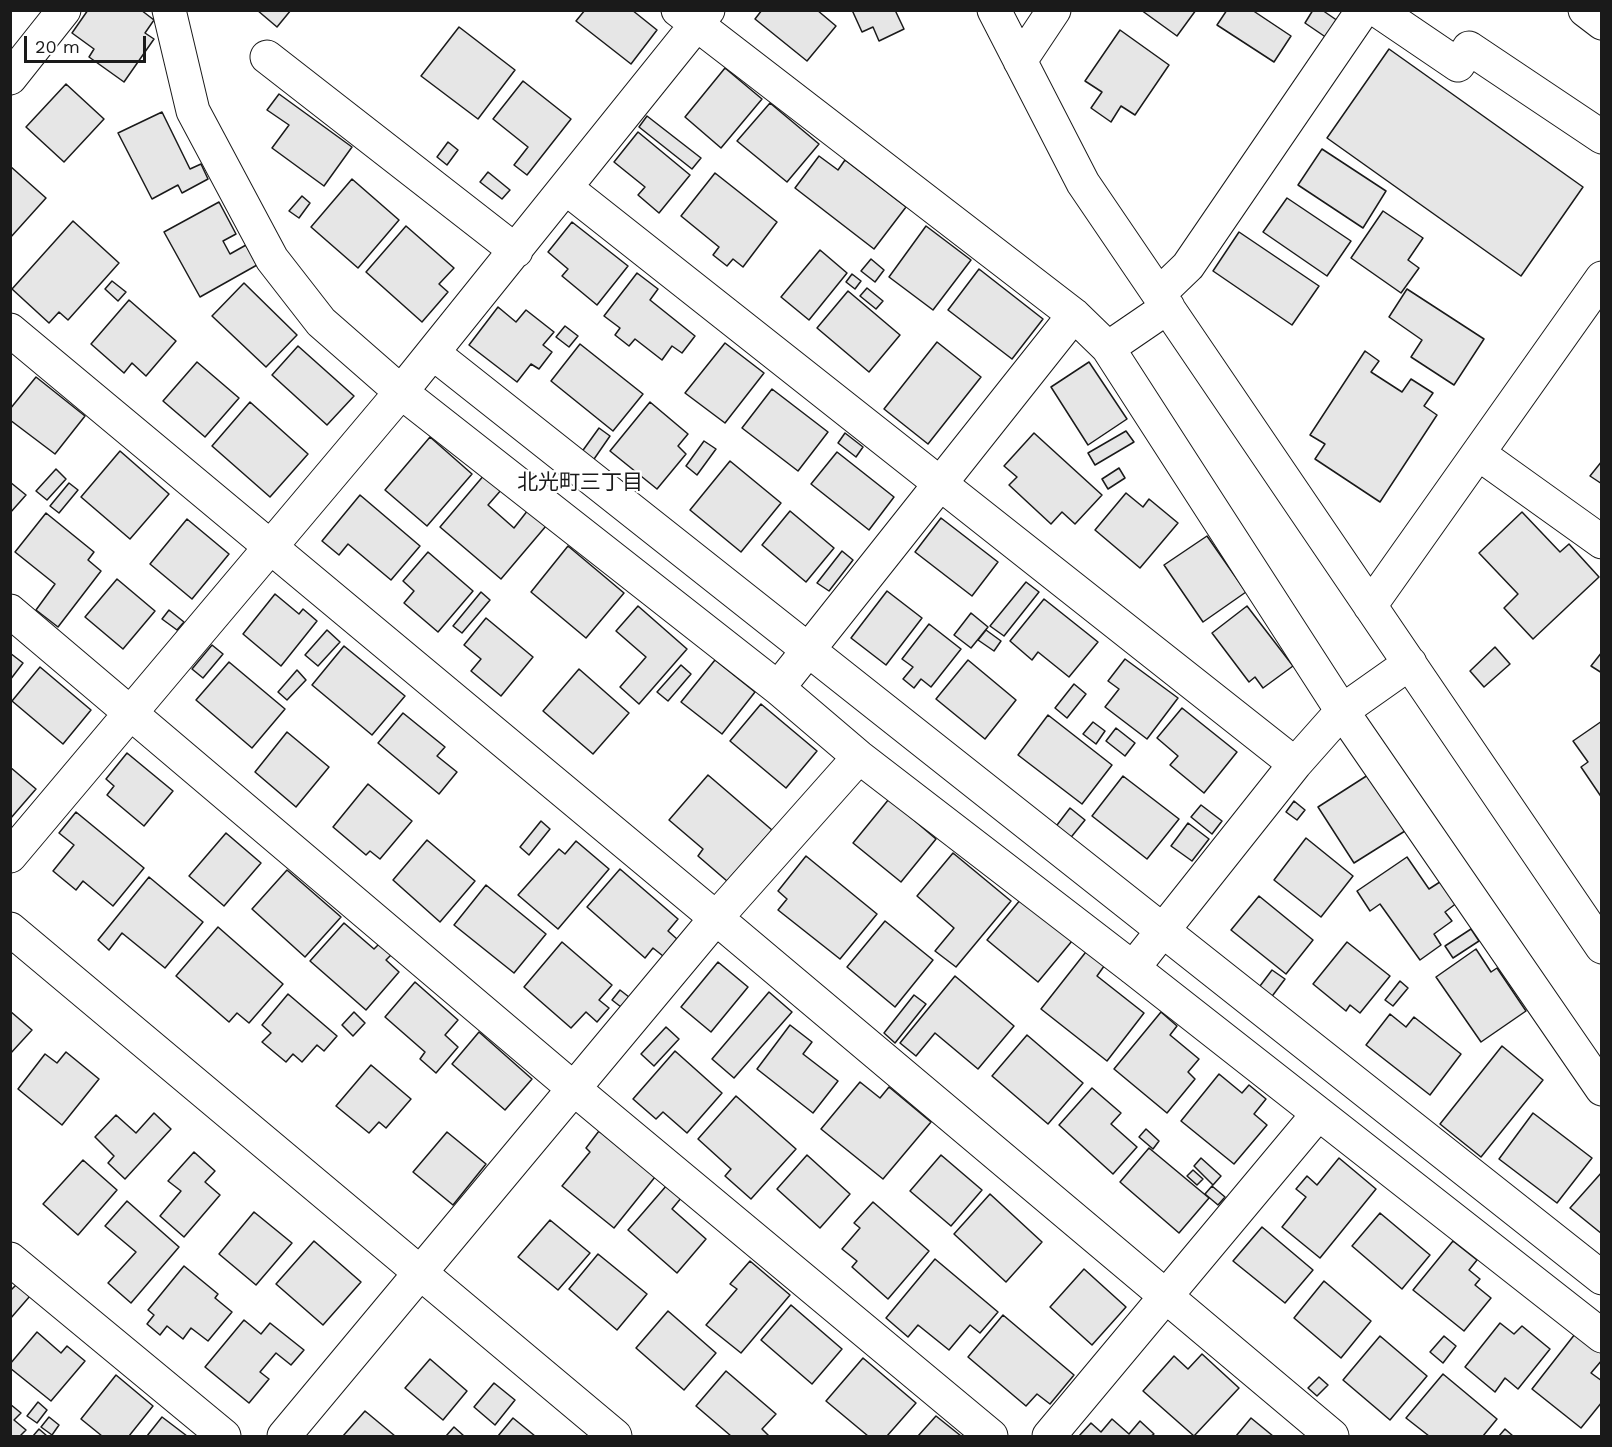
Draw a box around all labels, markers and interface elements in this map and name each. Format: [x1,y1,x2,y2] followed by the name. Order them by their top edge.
[27,24,148,62] scale bar
[35,36,80,57] text: 20 m
[517,470,643,496] district label: 北光町三丁目

